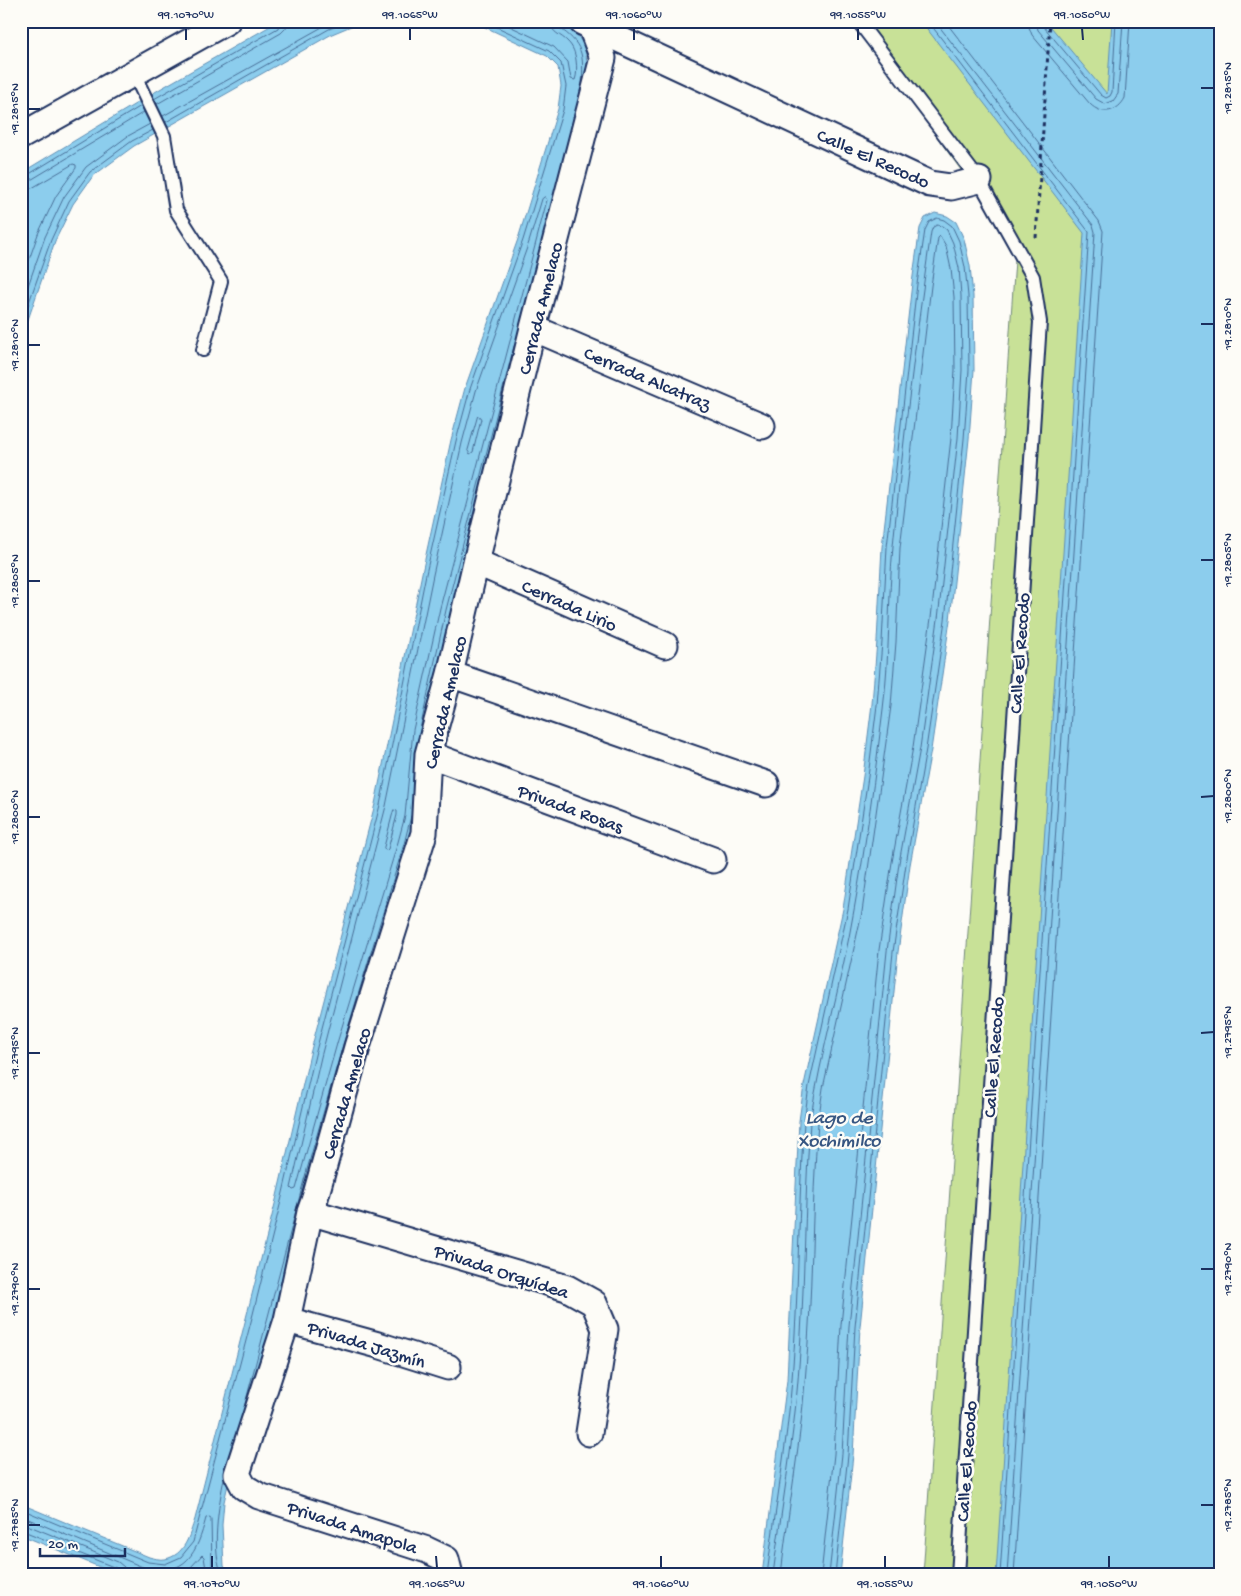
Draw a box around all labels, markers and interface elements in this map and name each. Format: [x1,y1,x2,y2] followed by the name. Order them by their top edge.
[157,9,214,23] text: 99.1070°W
[381,9,438,23] text: 99.1065°W
[605,9,662,23] text: 99.1060°W
[829,9,886,23] text: 99.1055°W
[1053,9,1110,23] text: 99.1050°W
[1222,62,1236,115] text: 19.2815°N
[9,83,23,136] text: 19.2815°N
[813,125,933,195] street label: Calle El Recodo
[515,240,570,378] street label: Cerrada Amelaco
[1222,298,1236,351] text: 19.2810°N
[9,319,23,372] text: 19.2810°N
[580,343,714,418] street label: Cerrada Alcatraz
[1222,533,1236,588] text: 19.2805°N
[9,554,23,609] text: 19.2805°N
[517,576,620,639] street label: Cerrada Lirio
[1006,592,1037,714] street label: Calle El Recodo
[421,634,474,772] street label: Cerrada Amelaco
[1222,769,1236,824] text: 19.2800°N
[513,780,627,840] street label: Privada Rosas
[9,790,23,845] text: 19.2800°N
[980,996,1011,1118] street label: Calle El Recodo
[1222,1006,1236,1059] text: 19.2795°N
[319,1025,378,1162] street label: Cerrada Amelaco
[9,1027,23,1080] text: 19.2795°N
[798,1108,882,1154] water label: Lago de Xochimilco
[430,1240,573,1306] street label: Privada Orquídea
[1222,1242,1236,1296] text: 19.2790°N
[9,1262,23,1316] text: 19.2790°N
[303,1317,428,1375] street label: Privada Jazmín
[953,1400,984,1522] street label: Calle El Recodo
[1222,1478,1236,1532] text: 19.2785°N
[283,1497,421,1562] street label: Privada Amapola
[9,1498,23,1552] text: 19.2785°N
[40,1526,125,1558] scale bar
[48,1536,78,1554] text: 20 m
[183,1578,240,1592] text: 99.1070°W
[408,1578,465,1592] text: 99.1065°W
[632,1578,689,1592] text: 99.1060°W
[856,1578,913,1592] text: 99.1055°W
[1080,1578,1137,1592] text: 99.1050°W

